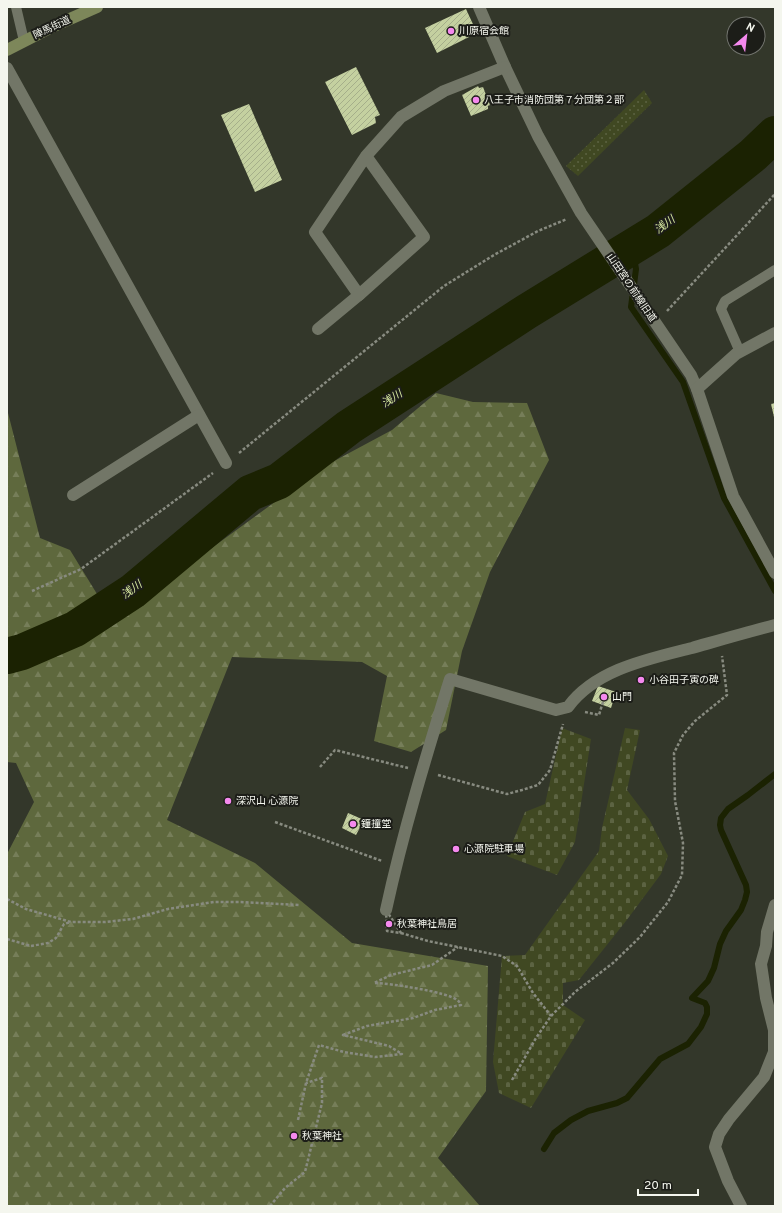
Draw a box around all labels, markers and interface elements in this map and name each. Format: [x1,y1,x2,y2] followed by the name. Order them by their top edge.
[31,14,73,42] street label: 陣馬街道
[726,16,766,56] north arrow
[743,20,757,36] text: N
[459,25,509,38] place label: 川原宿会館
[446,26,456,36] marker: 川原宿会館
[484,94,624,107] place label: 八王子市消防団第７分団第２部
[471,95,481,105] marker: 八王子市消防団第７分団第２部
[652,212,679,237] water label: 浅川
[603,251,659,325] street label: 山田宮の前線旧道
[379,387,406,411] water label: 浅川
[119,577,146,602] water label: 浅川
[649,674,719,687] place label: 小谷田子寅の碑
[636,675,646,685] marker: 小谷田子寅の碑
[612,691,632,704] place label: 山門
[599,692,609,702] marker: 山門
[236,795,298,808] place label: 深沢山 心源院
[223,796,233,806] marker: 深沢山 心源院
[361,818,391,831] place label: 鐘撞堂
[348,819,358,829] marker: 鐘撞堂
[464,843,524,856] place label: 心源院駐車場
[451,844,461,854] marker: 心源院駐車場
[397,918,457,931] place label: 秋葉神社鳥居
[384,919,394,929] marker: 秋葉神社鳥居
[302,1130,342,1143] place label: 秋葉神社
[289,1131,299,1141] marker: 秋葉神社
[638,1171,698,1197] scale bar
[644,1178,672,1194] text: 20 m

